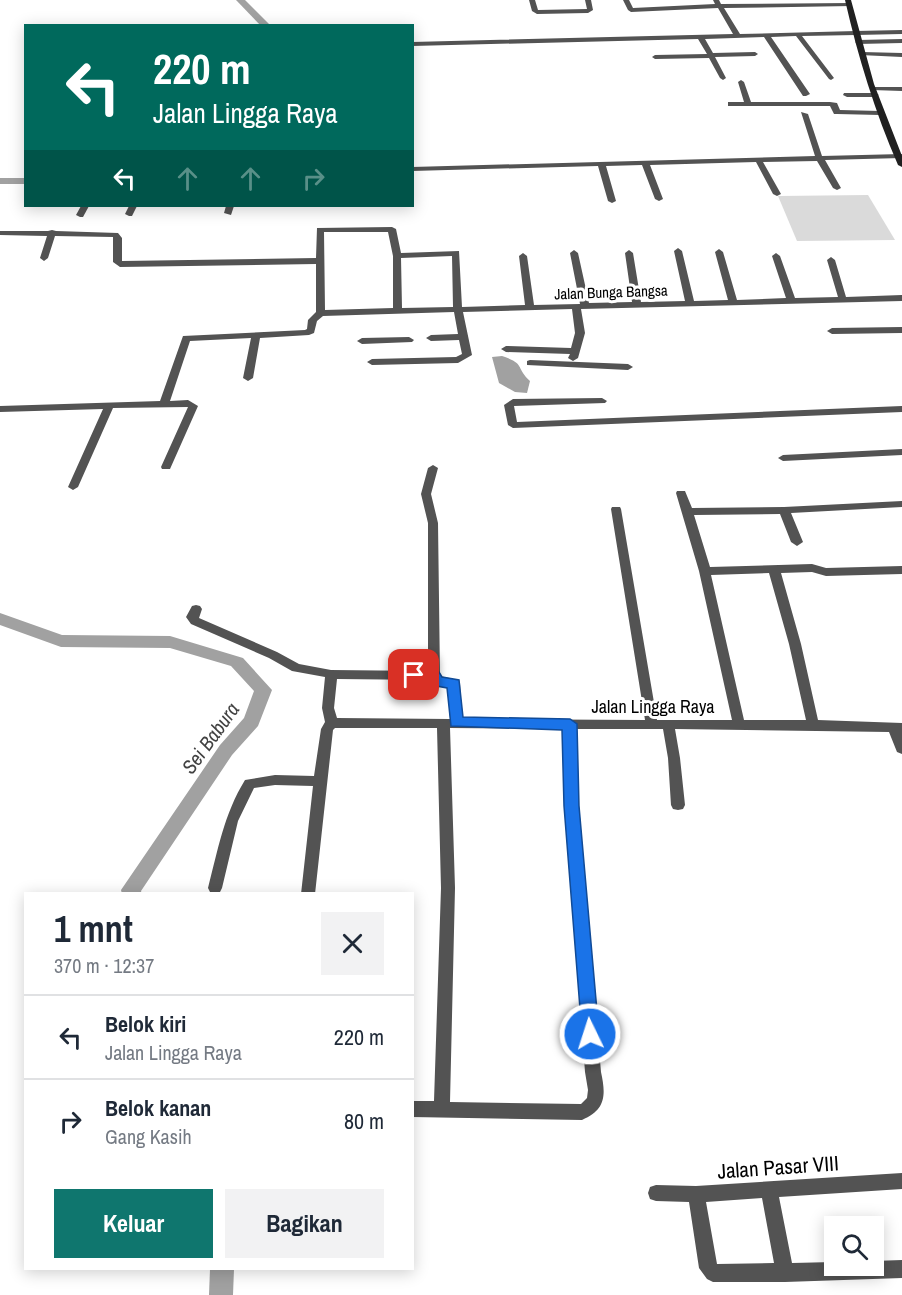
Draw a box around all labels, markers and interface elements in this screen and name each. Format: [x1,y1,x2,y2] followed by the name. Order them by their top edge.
[153,41,251,97] text: 220 m
[54,48,132,126] icon: left
[153,95,338,131] text: Jalan Lingga Raya
[108,162,141,195] icon: left
[171,162,204,195] icon: ahead
[234,162,267,195] icon: ahead
[297,162,330,195] icon: right
[554,280,668,304] street label: Jalan Bunga Bangsa
[388,649,439,700] pin
[397,658,430,691] icon: arrive
[591,694,715,719] street label: Jalan Lingga Raya
[175,697,245,779] water label: Sei Babura
[54,905,133,953] text: 1 mnt
[321,912,384,975] button: close
[54,952,154,979] text: 370 m · 12:37
[558,1002,622,1066] position arrow
[105,1009,186,1039] text: Belok kiri
[54,1021,87,1054] icon: left
[334,1022,384,1052] text: 220 m
[105,1039,242,1066] text: Jalan Lingga Raya
[105,1093,211,1123] text: Belok kanan
[54,1105,87,1138] icon: right
[344,1106,384,1136] text: 80 m
[105,1123,192,1150] text: Gang Kasih
[716,1148,840,1186] street label: Jalan Pasar VIII
[54,1189,213,1258] button: Keluar
[225,1189,384,1258] button: Bagikan
[824,1216,884,1276] map controls
[824,1216,884,1276] button: search

